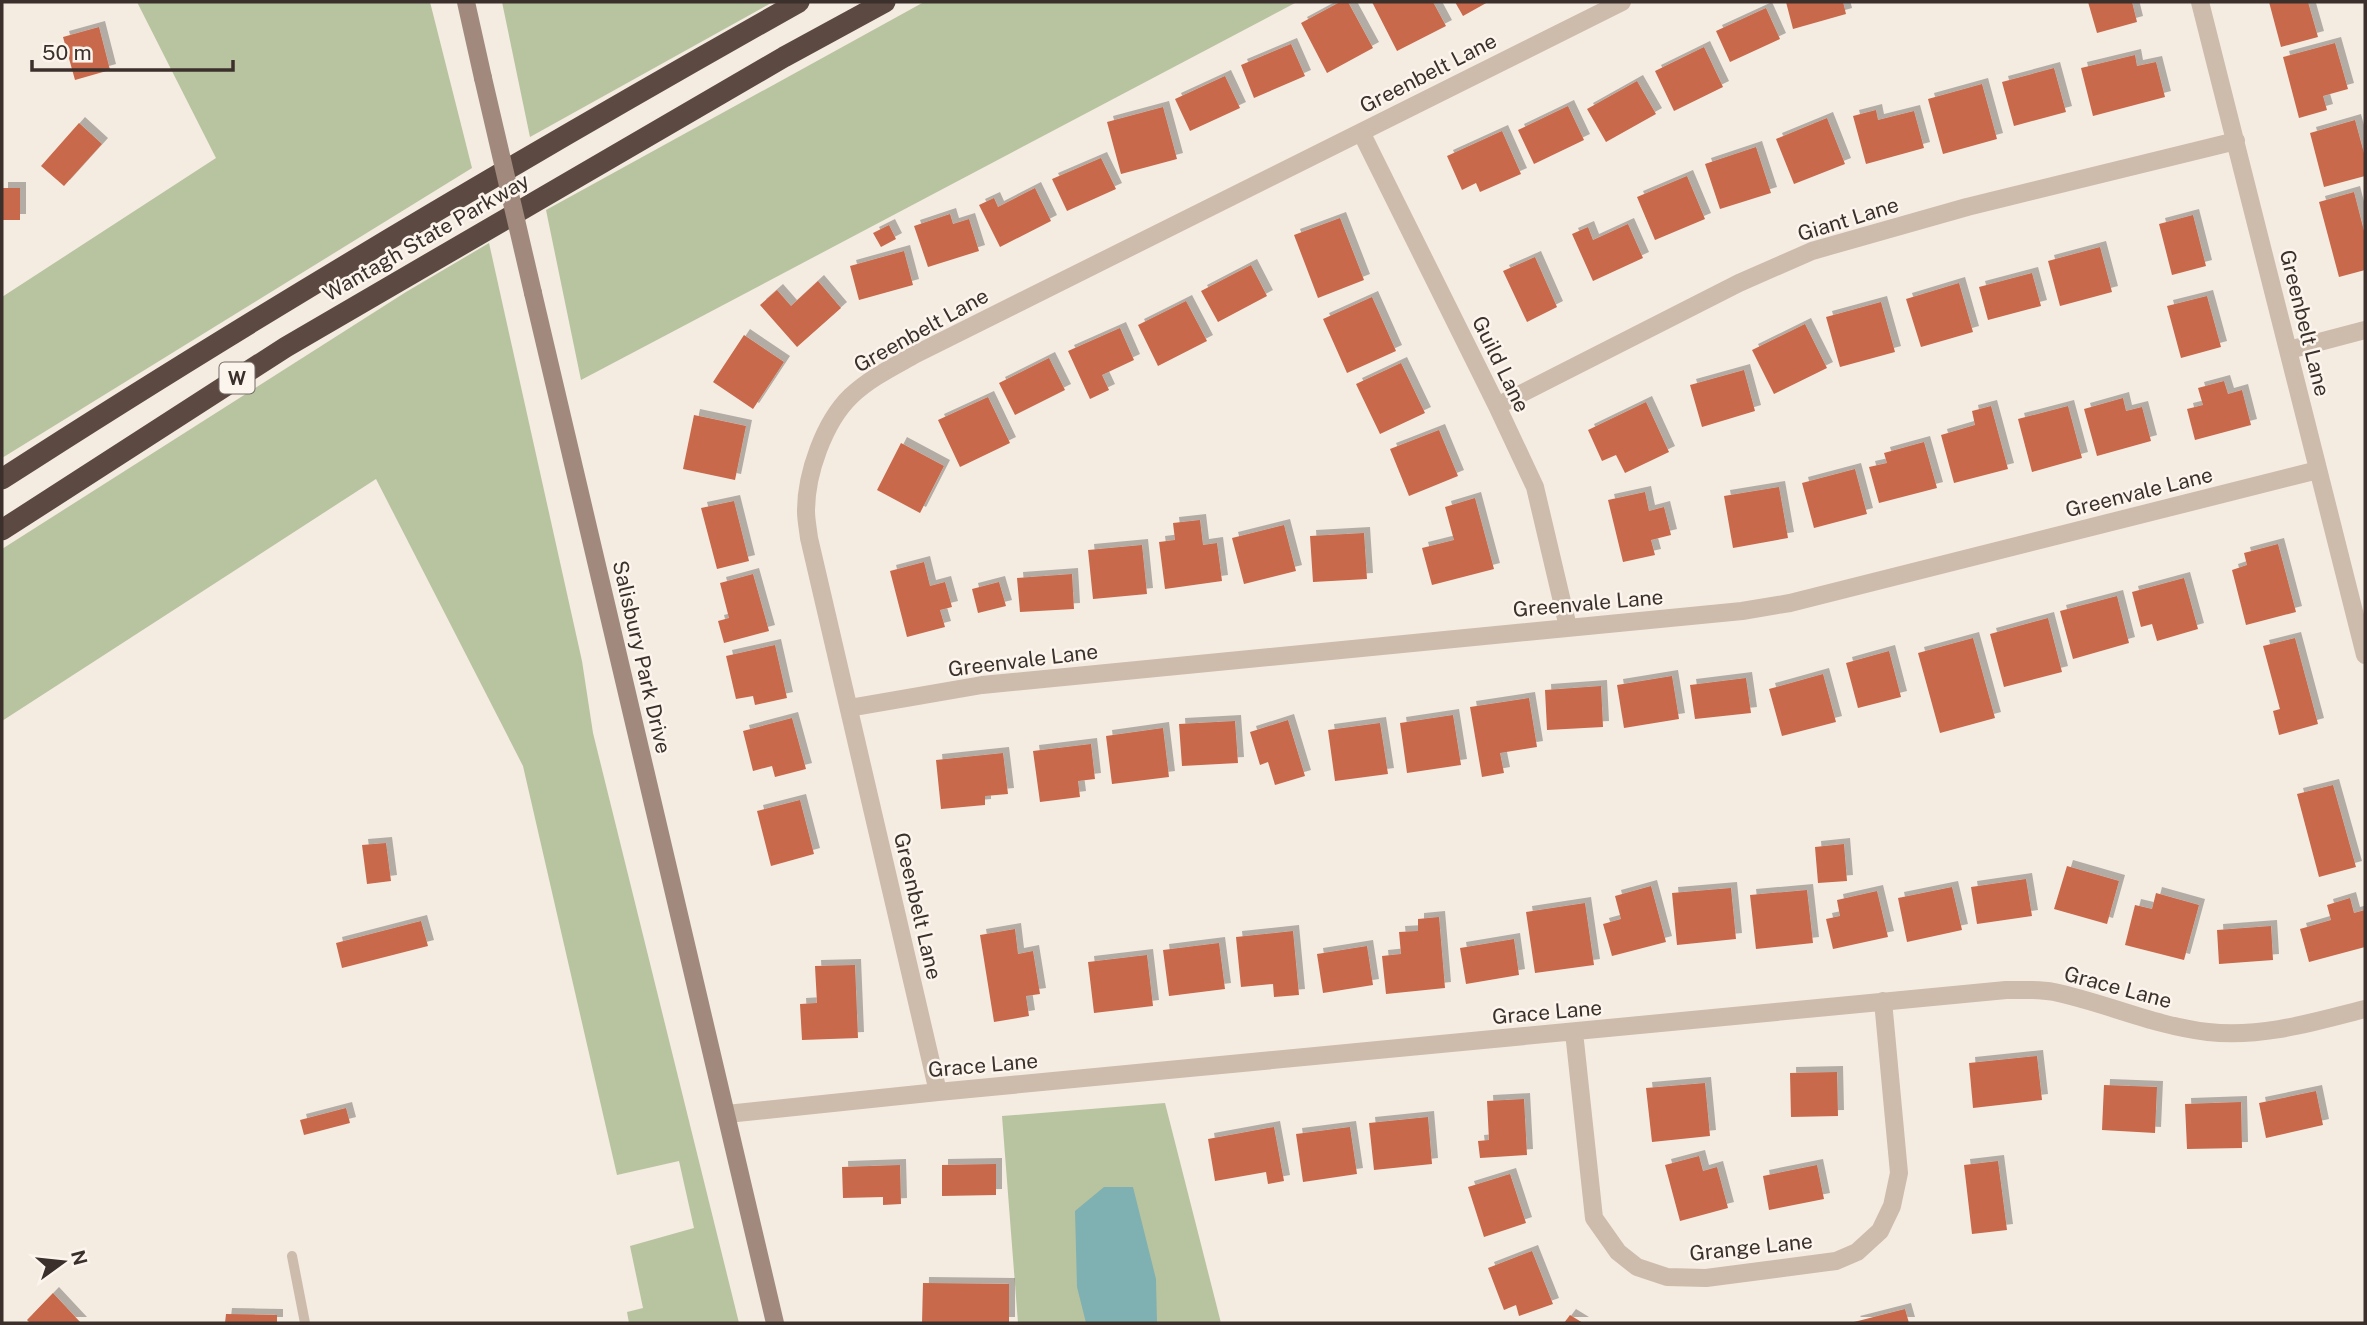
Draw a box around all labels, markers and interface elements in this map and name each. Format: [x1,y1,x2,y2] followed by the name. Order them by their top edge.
[32,28,233,72] scale bar
[1355,28,1501,118] street label: Greenbelt Lane
[42,40,92,65] text: 50 m
[319,168,533,306] street label: Wantagh State Parkway
[1794,192,1902,246] street label: Giant Lane
[2275,247,2335,399] street label: Greenbelt Lane
[849,283,993,377] street label: Greenbelt Lane
[1467,312,1535,416] street label: Guild Lane
[219,362,254,394] road number: W
[2063,462,2215,522] street label: Greenvale Lane
[608,558,676,756] street label: Salisbury Park Drive
[1512,584,1664,622] street label: Greenvale Lane
[947,638,1099,682] street label: Greenvale Lane
[889,830,947,982] street label: Greenbelt Lane
[2061,961,2175,1013] street label: Grace Lane
[1491,995,1603,1029] street label: Grace Lane
[927,1048,1039,1082] street label: Grace Lane
[28,1227,98,1297] north arrow
[1688,1228,1814,1266] street label: Grange Lane
[67,1248,92,1268] text: N

